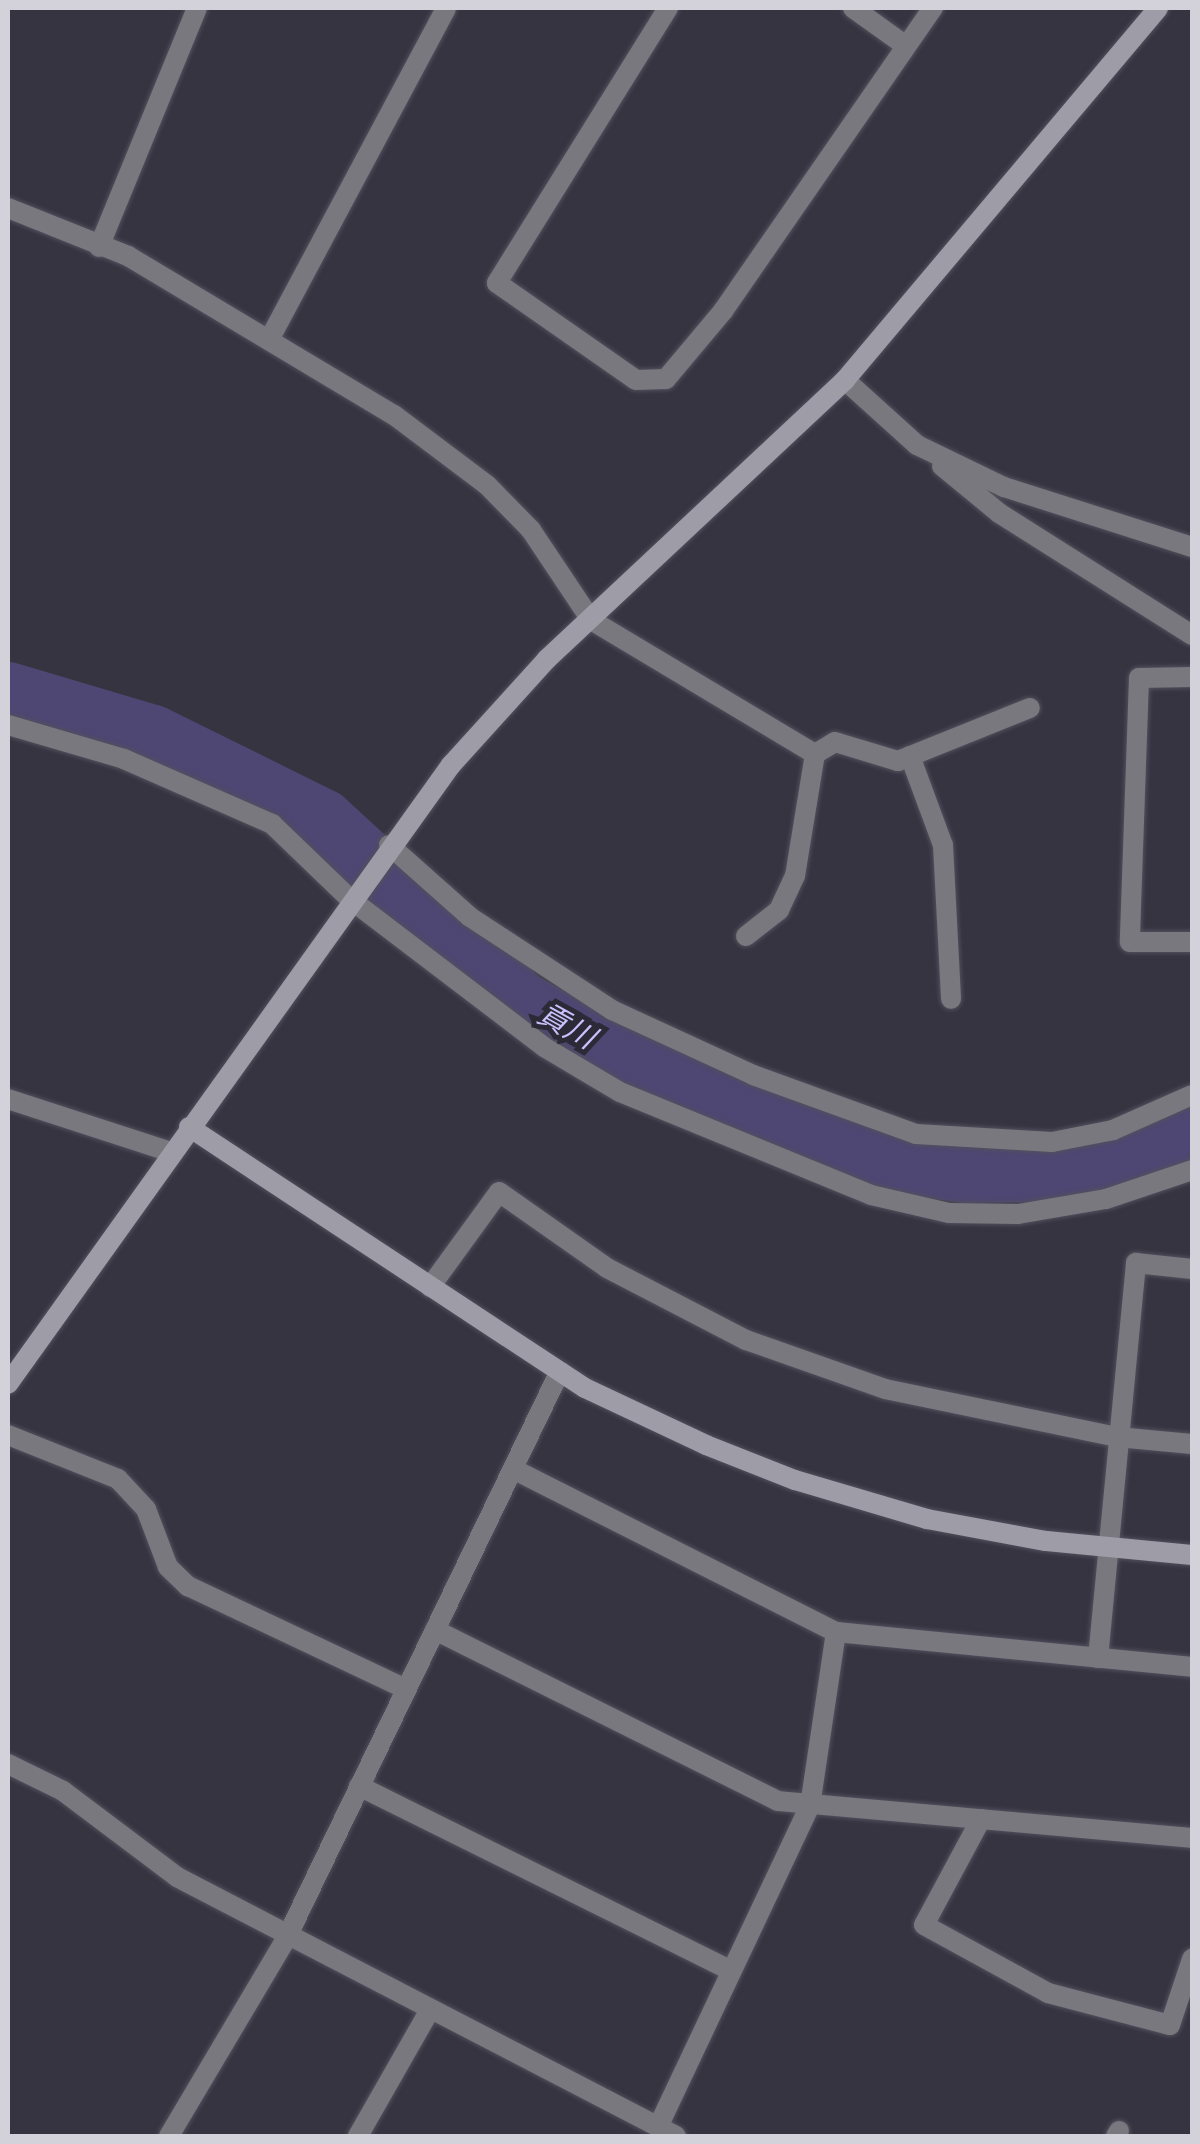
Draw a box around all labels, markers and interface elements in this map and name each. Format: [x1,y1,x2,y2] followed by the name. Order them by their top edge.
[531,997,601,1057] water label: 貢川

